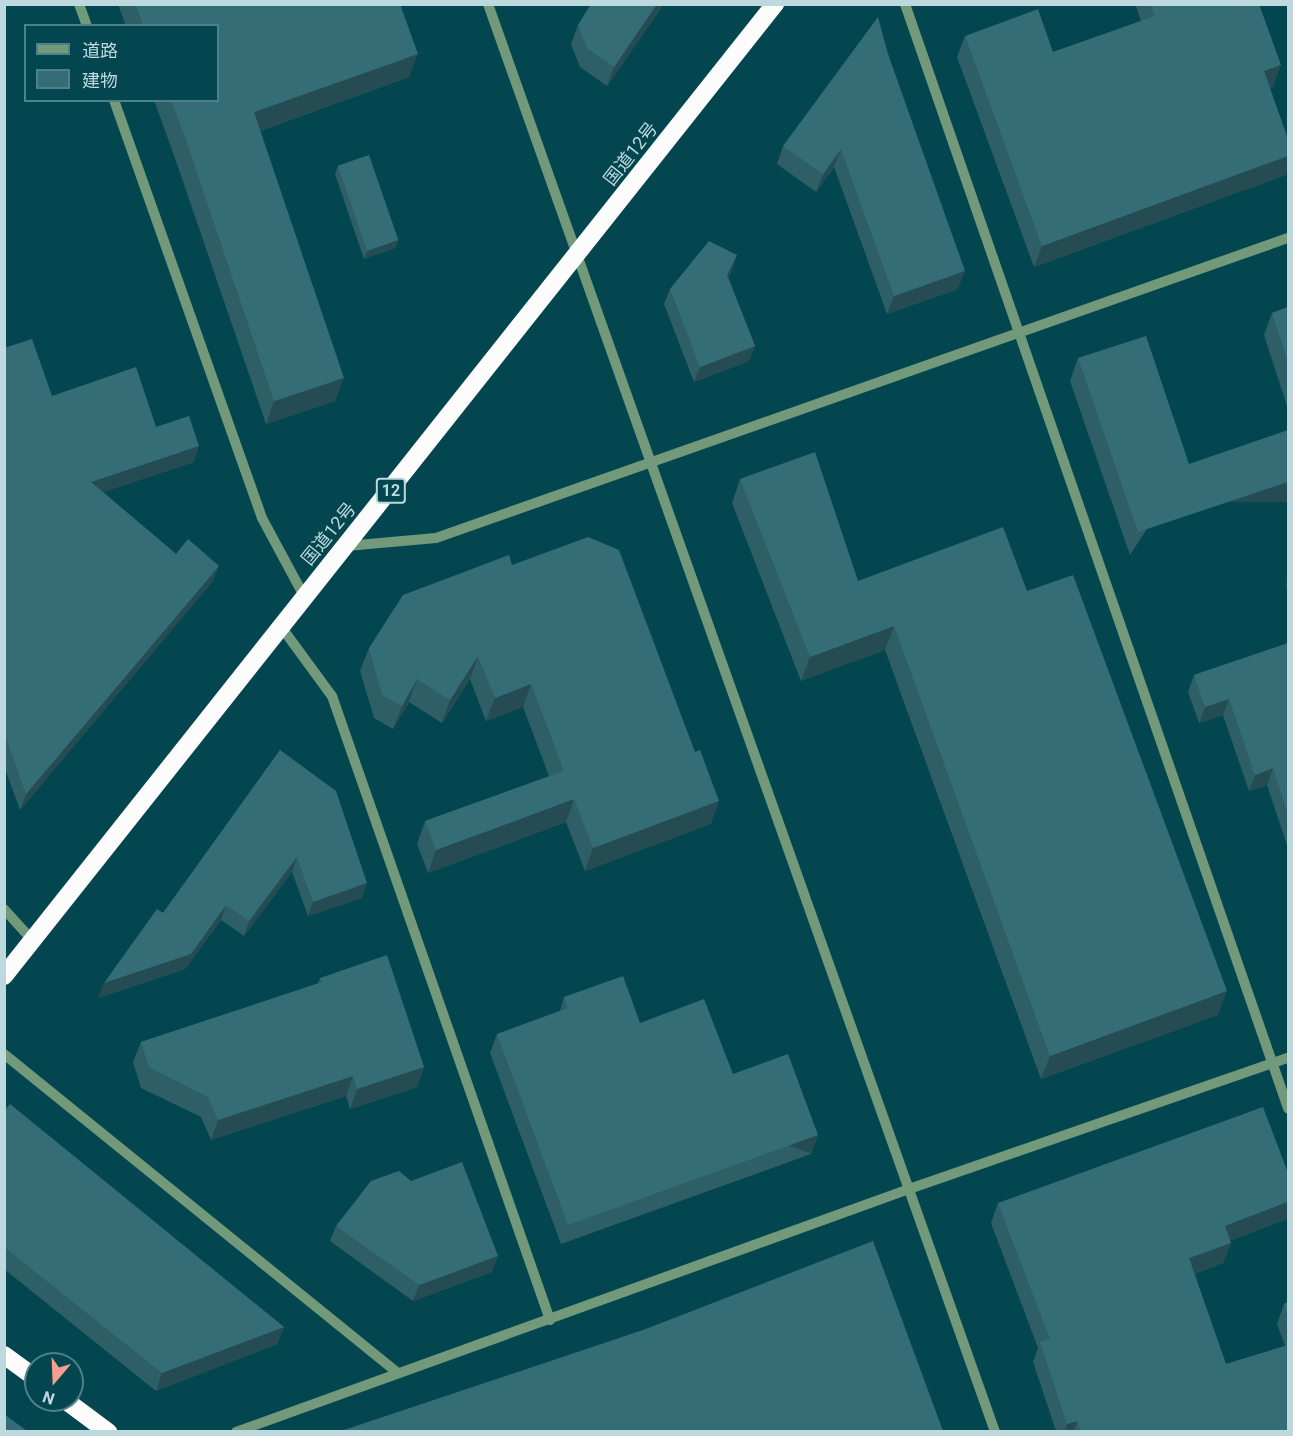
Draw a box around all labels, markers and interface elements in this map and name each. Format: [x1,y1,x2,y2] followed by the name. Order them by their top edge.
[24,24,219,102] legend
[82,40,118,61] text: 道路
[82,70,118,91] text: 建物
[600,118,662,190] street label: 国道12号
[374,478,408,504] road number: 12
[297,498,361,570] street label: 国道12号
[24,1352,84,1412] north arrow
[40,1387,57,1408] text: N

